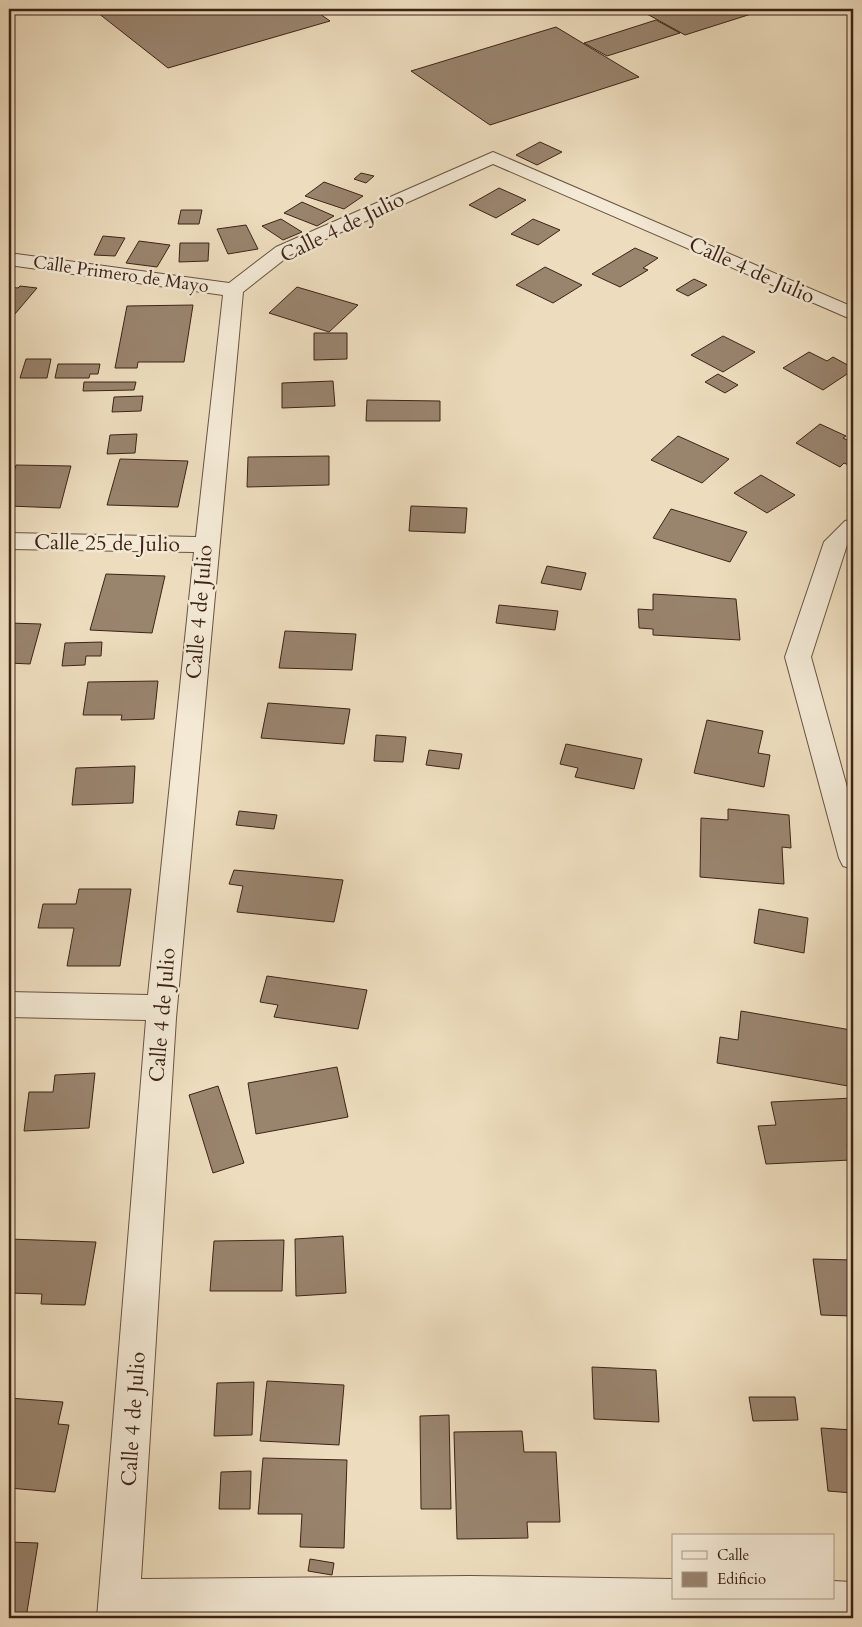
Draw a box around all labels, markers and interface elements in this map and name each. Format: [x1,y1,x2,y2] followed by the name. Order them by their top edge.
[275,185,409,270] street label: Calle 4 de Julio
[684,230,819,311] street label: Calle 4 de Julio
[32,250,211,299] street label: Calle Primero de Mayo
[34,528,180,559] street label: Calle 25 de Julio
[179,544,220,681] street label: Calle 4 de Julio
[142,947,183,1084] street label: Calle 4 de Julio
[114,1351,153,1487] street label: Calle 4 de Julio
[672,1534,834,1600] legend
[717,1545,750,1565] text: Calle
[717,1569,766,1589] text: Edificio

